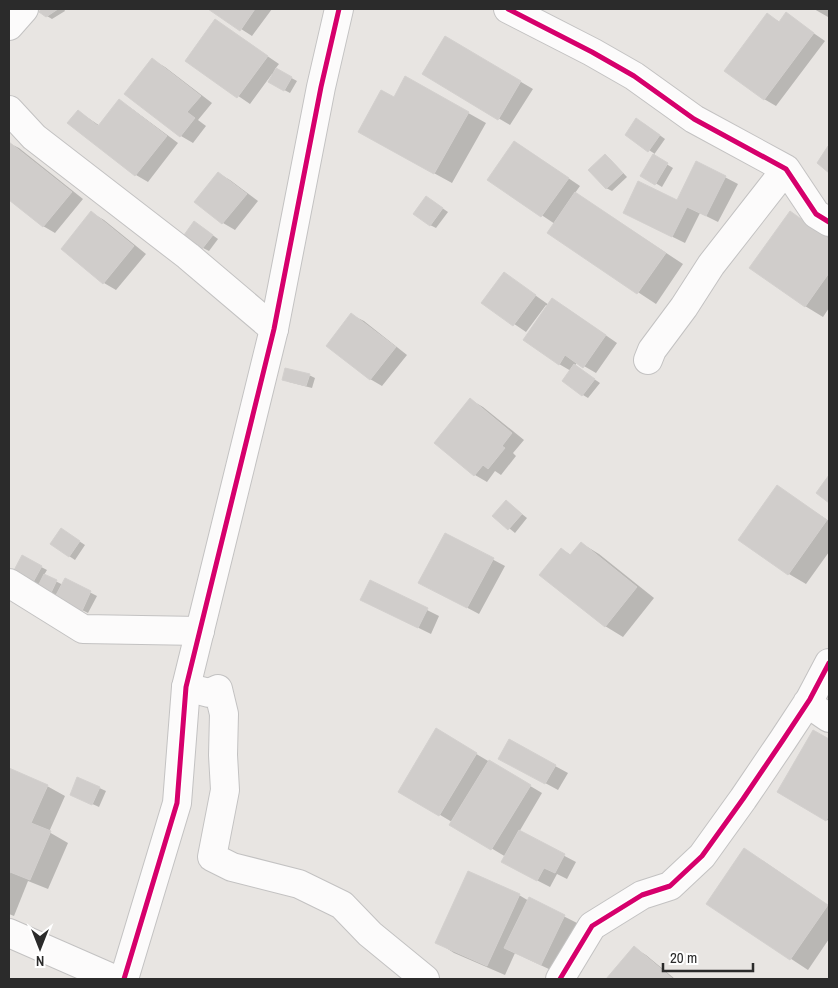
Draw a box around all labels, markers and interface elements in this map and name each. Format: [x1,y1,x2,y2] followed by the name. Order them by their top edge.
[15,923,65,973] north arrow
[663,940,753,972] scale bar
[670,947,697,968] text: 20 m
[36,952,44,970] text: N

